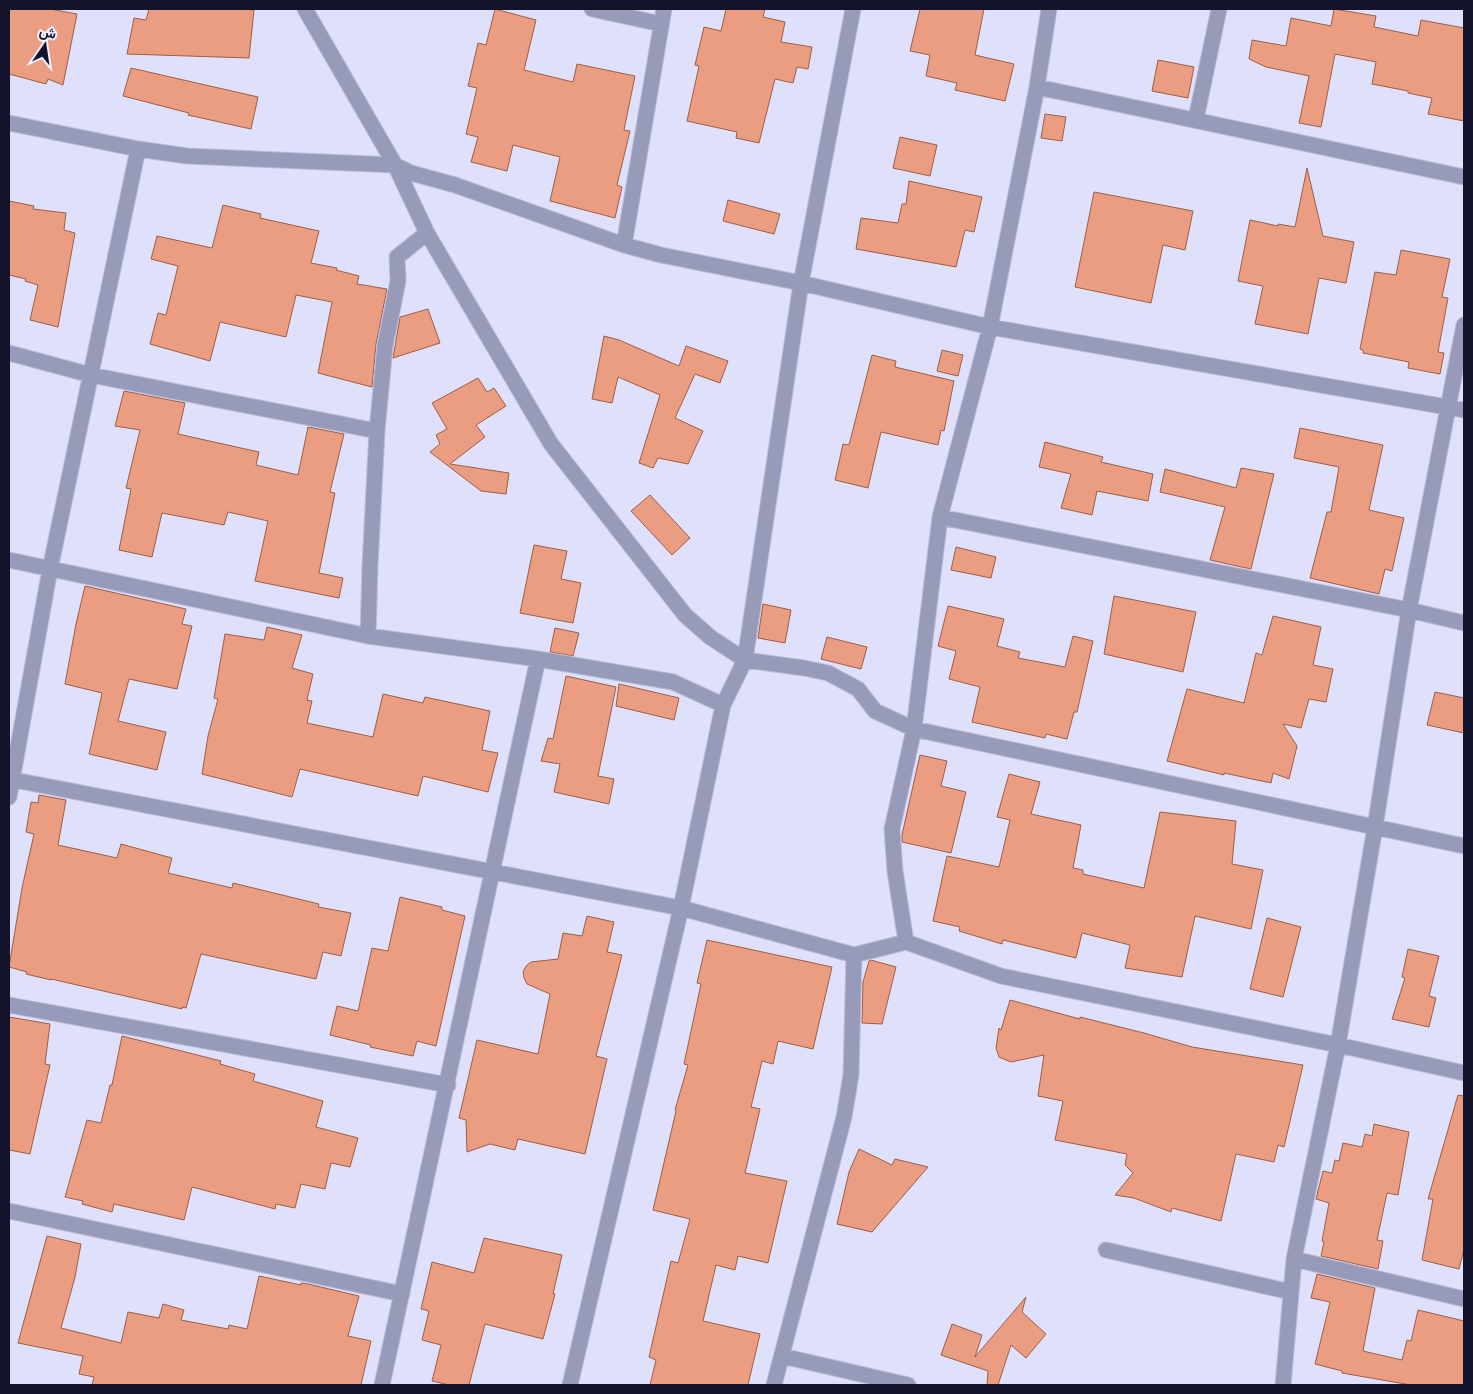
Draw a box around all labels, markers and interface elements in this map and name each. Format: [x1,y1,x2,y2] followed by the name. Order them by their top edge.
[20,20,70,70] north arrow
[38,21,59,43] text: ش

